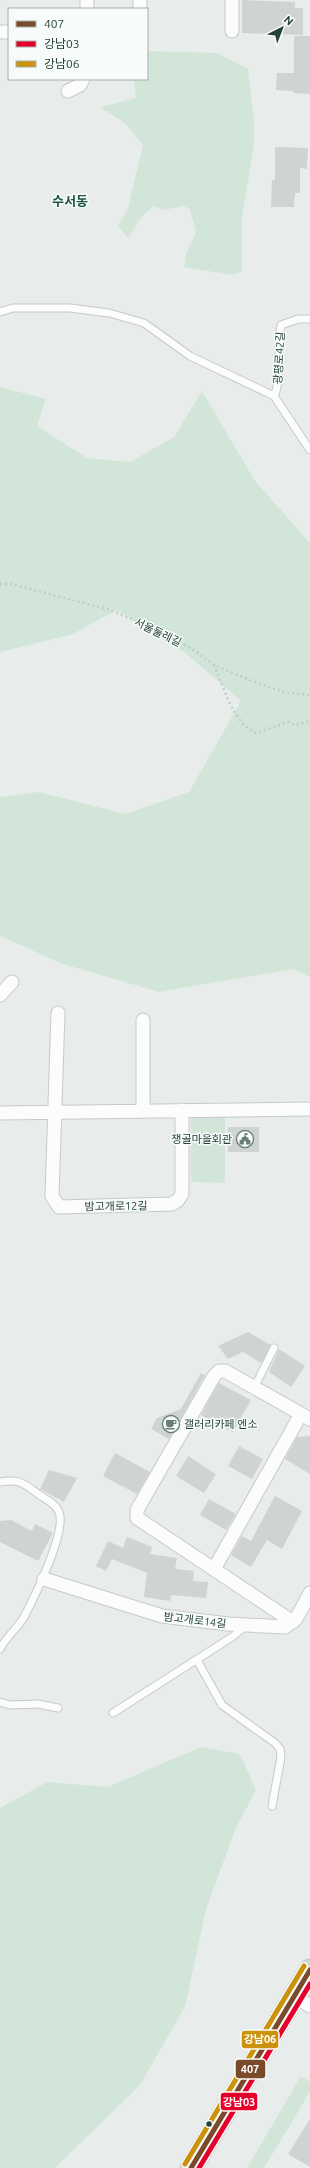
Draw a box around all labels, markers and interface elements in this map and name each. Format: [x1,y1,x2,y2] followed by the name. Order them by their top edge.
[8,8,148,80] legend
[262,8,302,48] north arrow
[282,13,296,28] text: N
[44,17,64,30] text: 407
[44,37,80,50] text: 강남03
[44,57,80,70] text: 강남06
[52,194,88,208] district label: 수서동
[272,331,286,385] street label: 광평로42길
[133,616,183,648] street label: 서울둘레길
[235,1129,255,1149] public building icon: 쟁골마을회관
[171,1133,232,1145] place label: 쟁골마을회관
[84,1199,148,1213] street label: 밤고개로12길
[161,1414,181,1434] cafe icon: 갤러리카페 엔소
[184,1418,257,1430] place label: 갤러리카페 엔소
[163,1610,227,1630] street label: 밤고개로14길
[241,2030,279,2049] line badge: 강남06
[244,2033,276,2045] text: 강남06
[235,2059,266,2079] line badge: 407
[241,2063,259,2075] text: 407
[220,2092,258,2111] line badge: 강남03
[223,2096,255,2108] text: 강남03
[204,2119,214,2129] unlabelled marker

